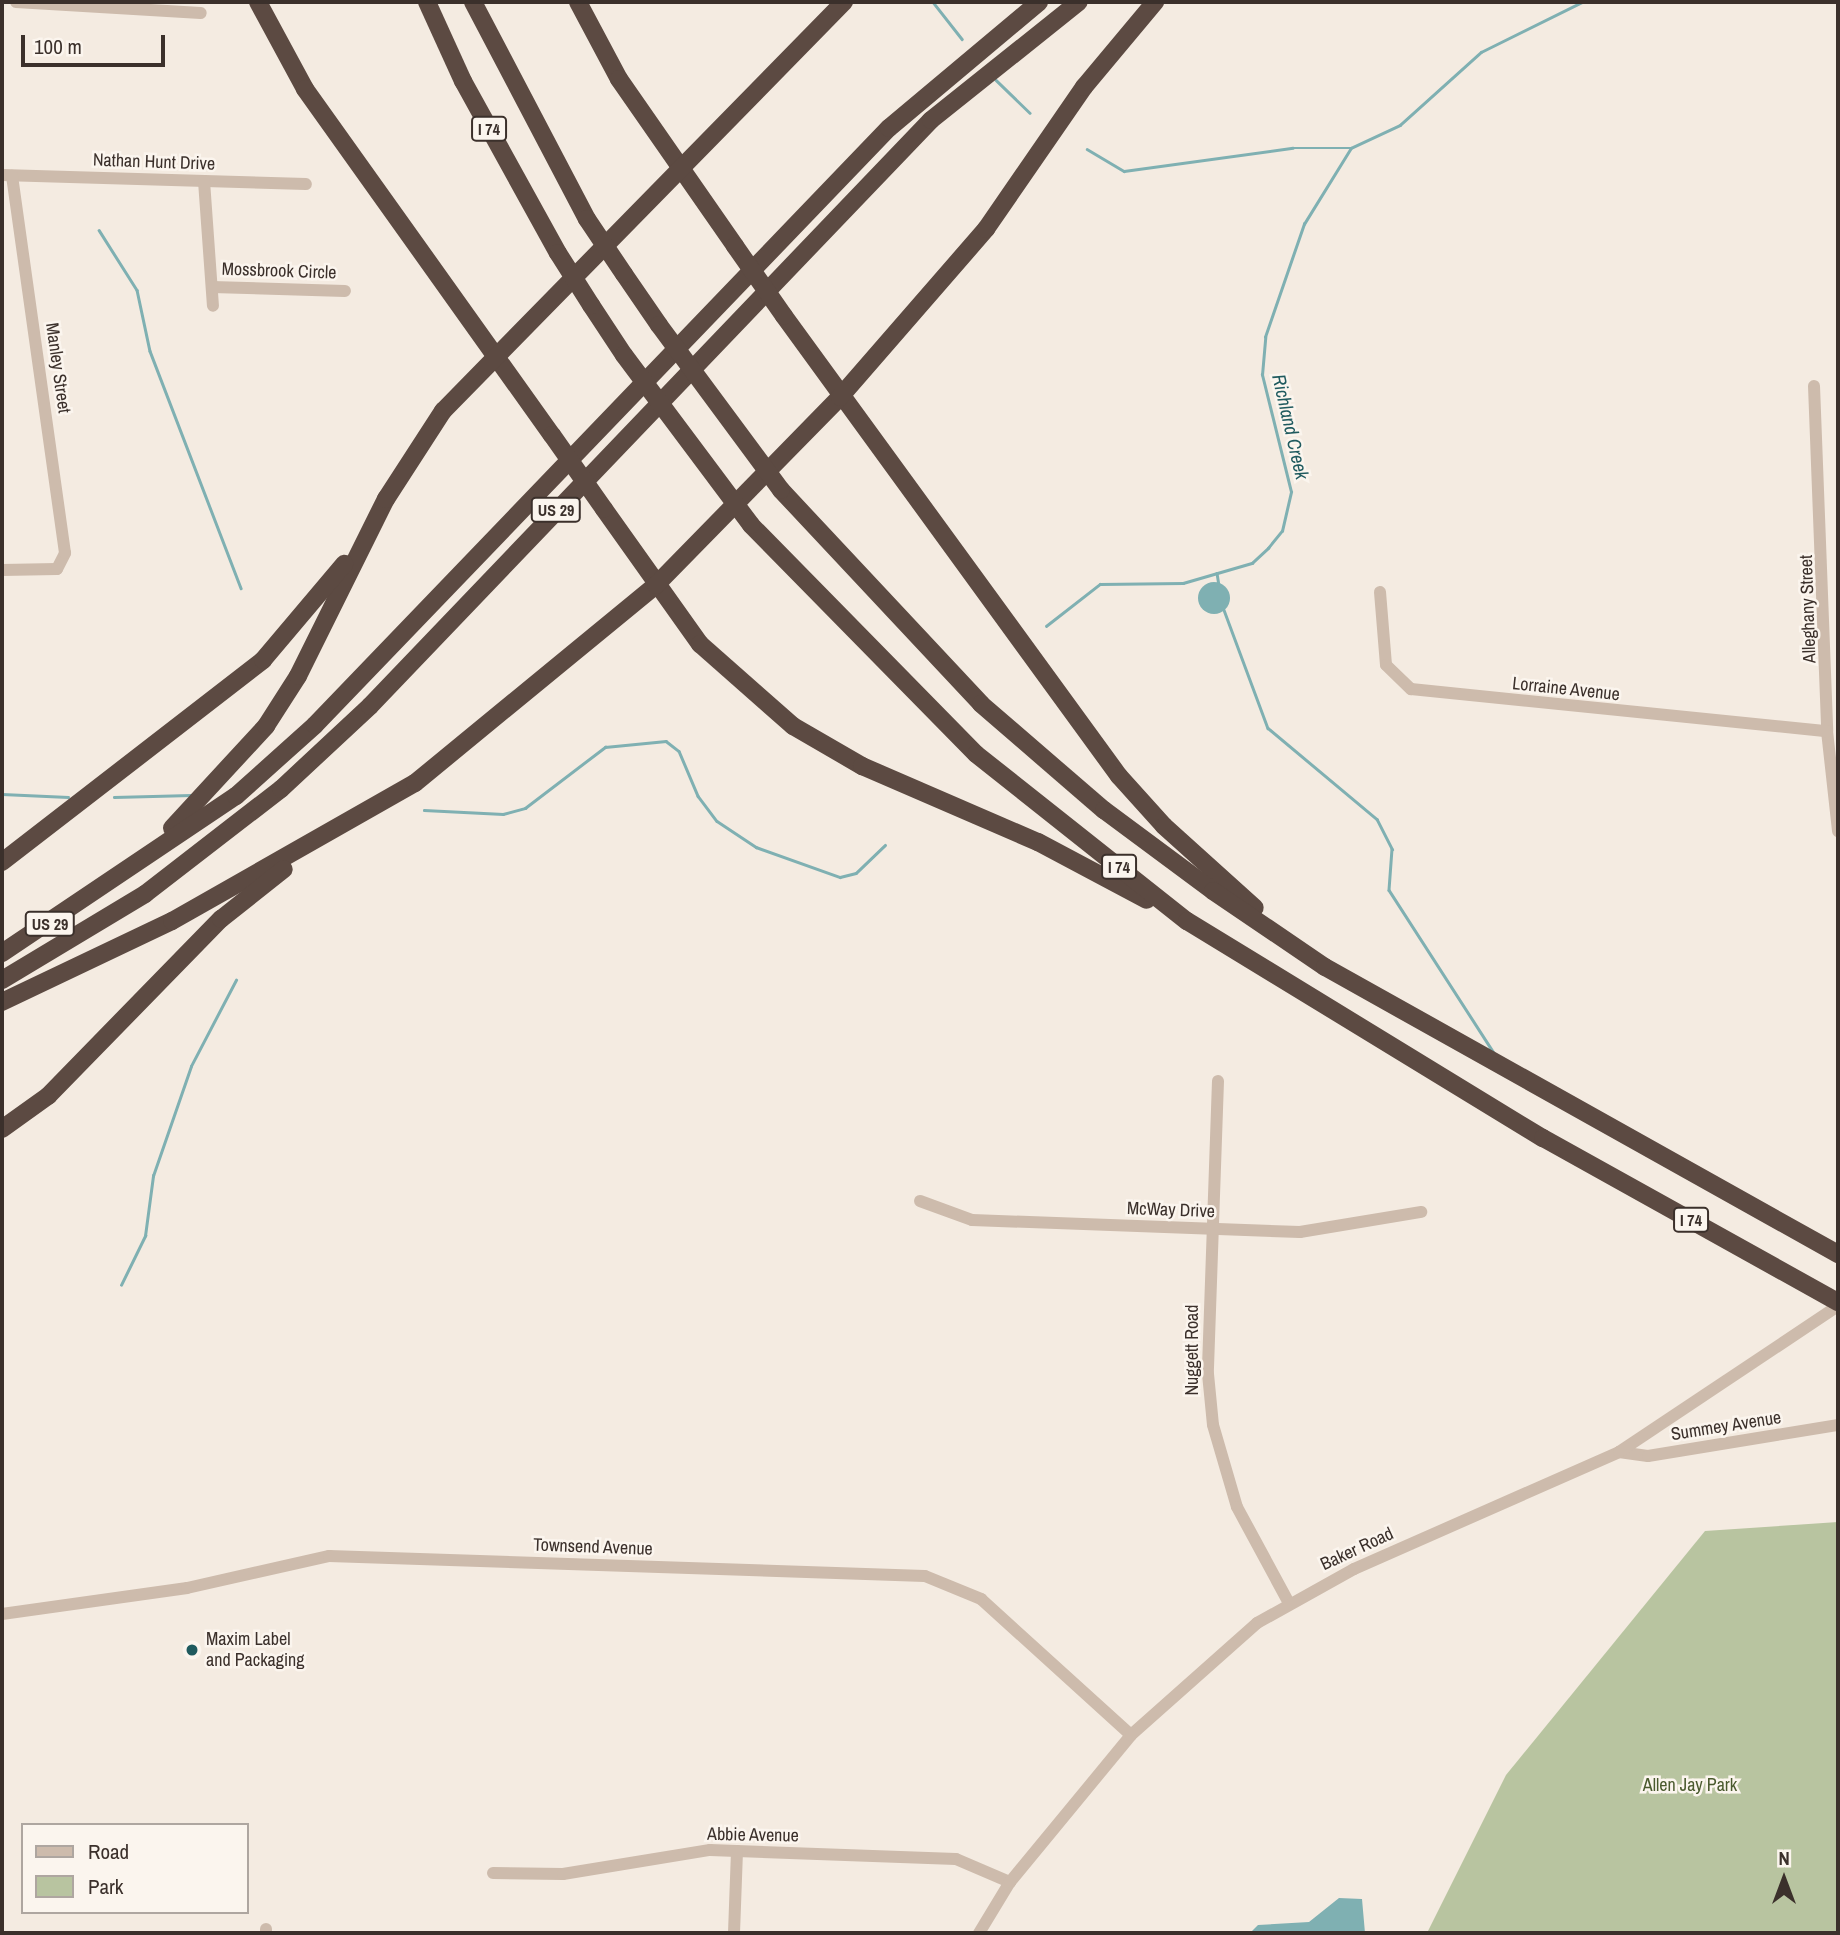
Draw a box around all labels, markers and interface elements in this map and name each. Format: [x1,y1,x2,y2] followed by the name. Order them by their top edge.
[24,21,168,65] scale bar
[34,32,82,61] text: 100 m
[470,116,508,141] road number: I 74
[93,149,215,175] street label: Nathan Hunt Drive
[221,258,337,284] street label: Mossbrook Circle
[41,321,75,415] street label: Manley Street
[1267,372,1313,482] water label: Richland Creek
[530,498,582,523] road number: US 29
[1795,555,1821,663] street label: Alleghany Street
[1511,673,1621,705] street label: Lorraine Avenue
[1100,854,1138,880] road number: I 74
[24,912,76,936] road number: US 29
[1127,1198,1215,1222] street label: McWay Drive
[1672,1208,1710,1232] road number: I 74
[1181,1304,1203,1396] street label: Nuggett Road
[1669,1407,1783,1445] street label: Summey Avenue
[1317,1523,1397,1575] street label: Baker Road
[532,1534,654,1560] street label: Townsend Avenue
[206,1629,304,1672] place label: Maxim Label and Packaging
[184,1642,200,1658] marker: Maxim Label and Packaging
[1643,1774,1737,1796] park label: Allen Jay Park
[21,1823,248,1914] legend
[707,1823,799,1847] street label: Abbie Avenue
[88,1837,129,1866] text: Road
[1749,1844,1819,1914] north arrow
[1778,1845,1790,1871] text: N
[88,1872,123,1901] text: Park

